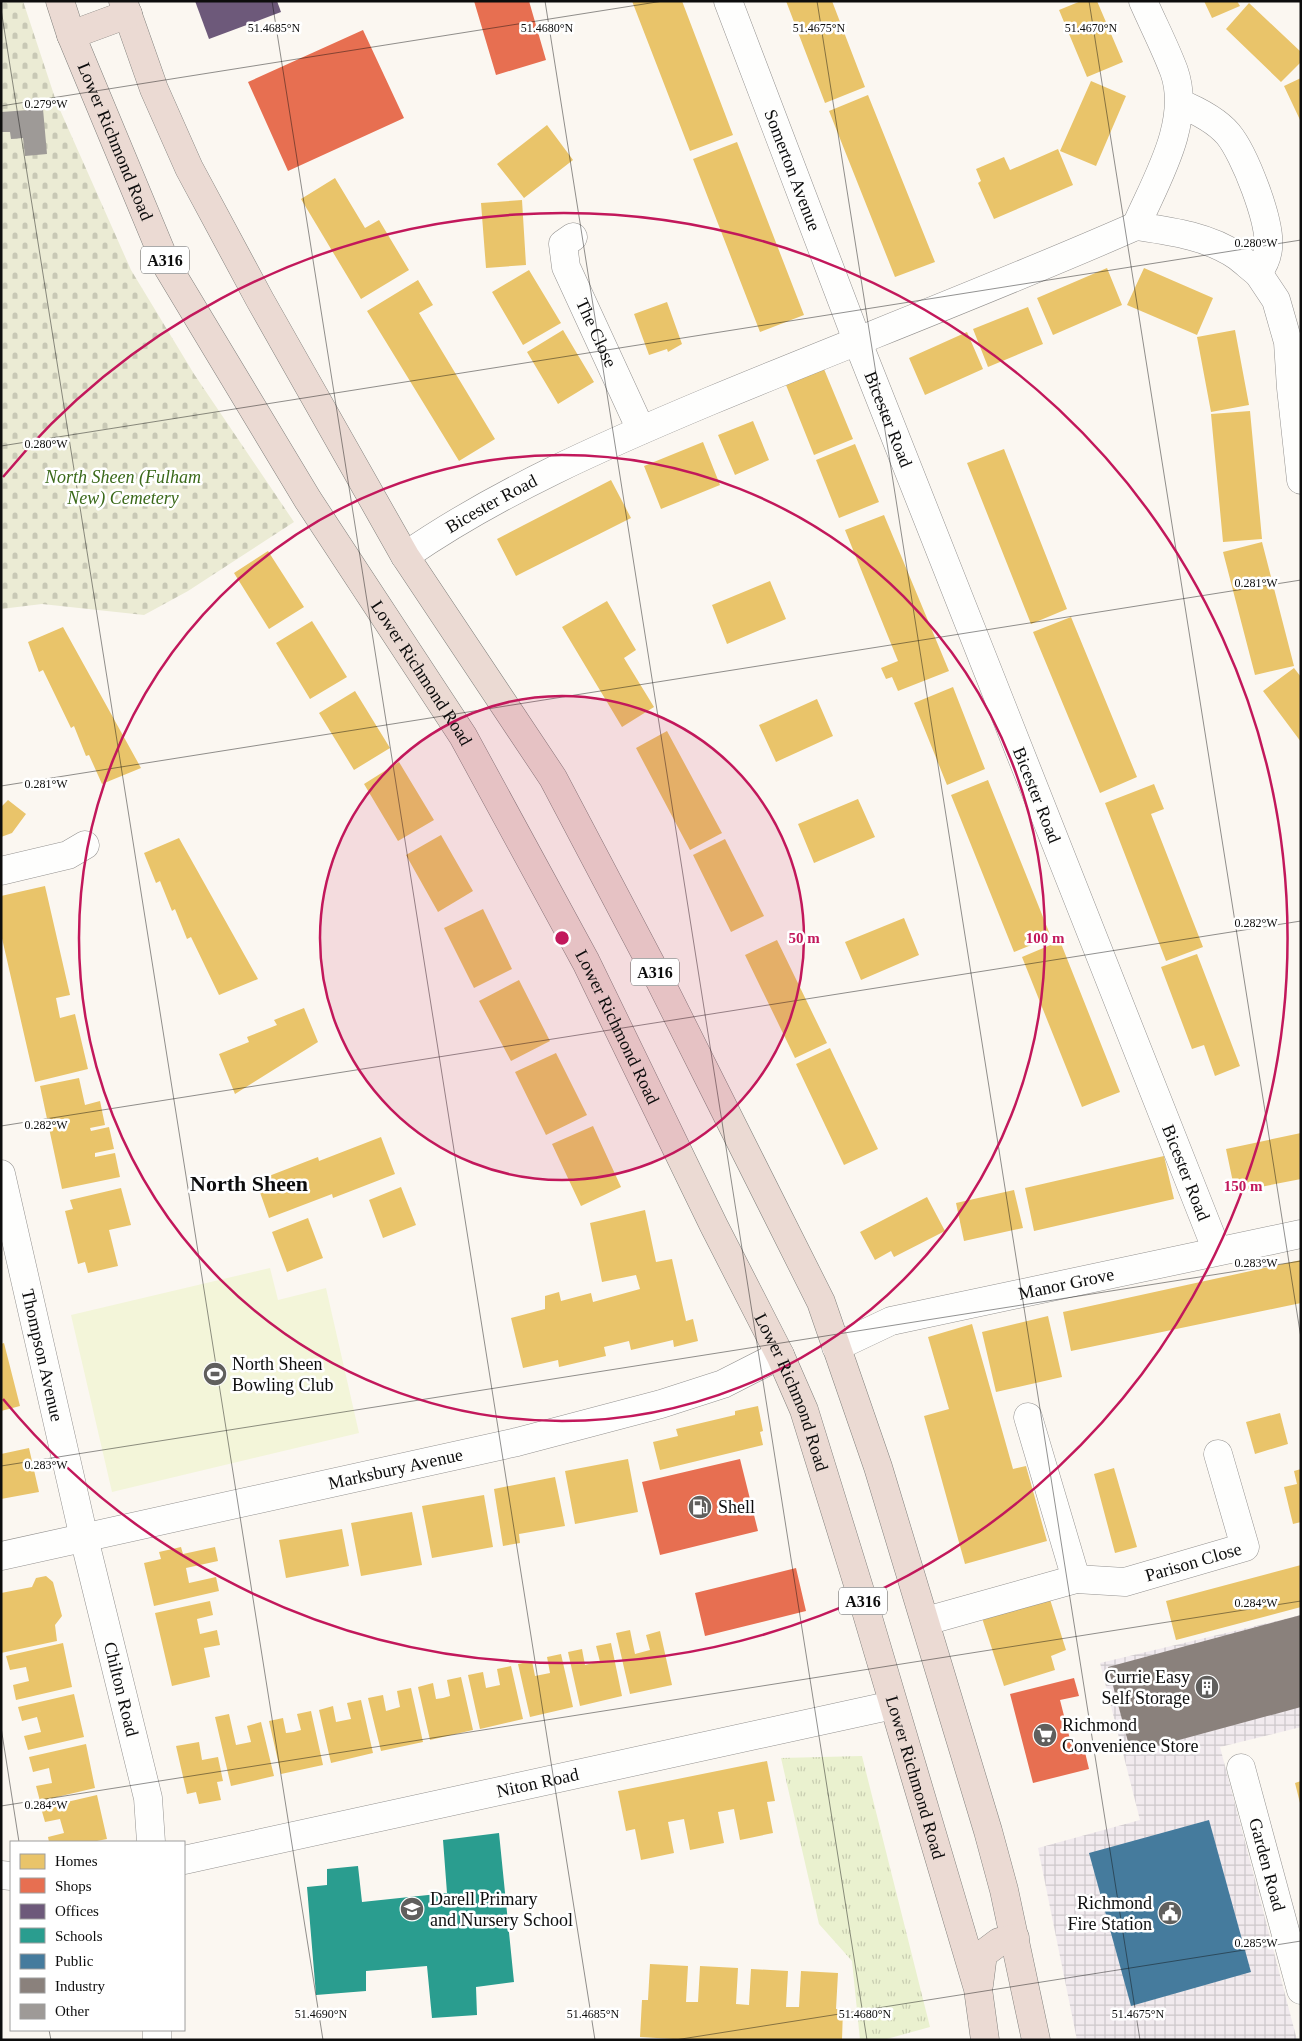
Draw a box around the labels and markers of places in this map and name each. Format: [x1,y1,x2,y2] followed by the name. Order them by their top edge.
[553,929,571,947] centre of rings
[232,1354,334,1395] place label: North Sheen Bowling Club
[202,1361,228,1387] sports icon: North Sheen Bowling Club
[687,1494,713,1520] fuel station icon: Shell
[718,1497,755,1517] place label: Shell
[1102,1667,1190,1708] place label: Currie Easy Self Storage
[1194,1674,1220,1700] building icon: Currie Easy Self Storage
[1062,1715,1198,1756] place label: Richmond Convenience Store
[1032,1722,1058,1748] supermarket icon: Richmond Convenience Store
[430,1889,573,1930] place label: Darell Primary and Nursery School
[1068,1893,1152,1934] place label: Richmond Fire Station
[399,1896,425,1922] school or university icon: Darell Primary and Nursery School
[1157,1900,1183,1926] public building icon: Richmond Fire Station

